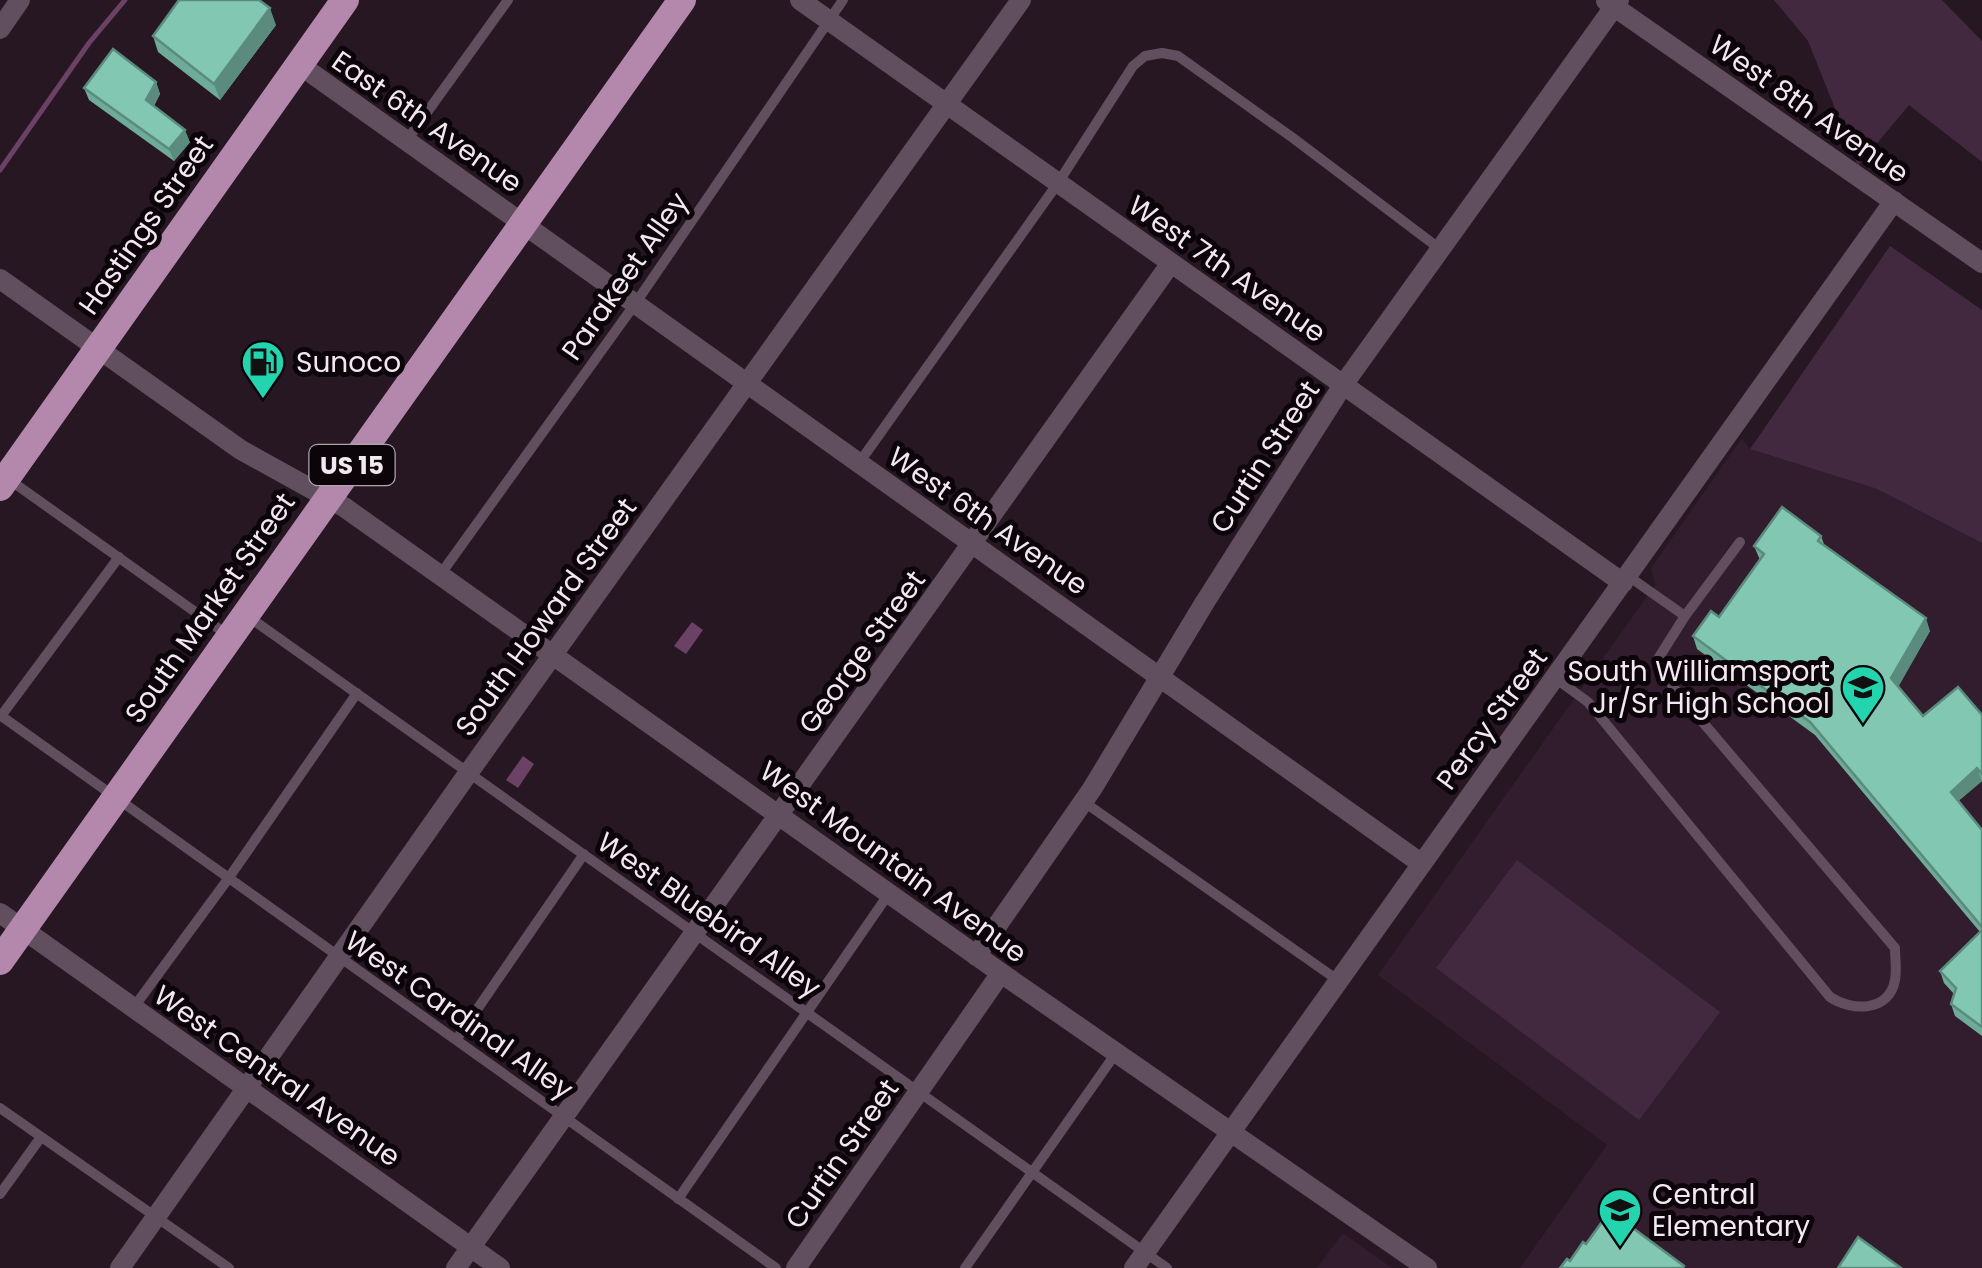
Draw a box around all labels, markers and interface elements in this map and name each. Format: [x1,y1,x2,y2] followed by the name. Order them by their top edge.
[1701,26,1917,192] street label: West 8th Avenue
[324,42,530,202] street label: East 6th Avenue
[70,127,222,323] street label: Hastings Street
[553,184,698,368] street label: Parakeet Alley
[1120,186,1334,352] street label: West 7th Avenue
[240,339,286,400] fuel station icon: Sunoco
[296,343,401,382] place label: Sunoco
[1201,373,1329,541] street label: Curtin Street
[880,437,1096,605] street label: West 6th Avenue
[310,445,394,485] road number: US 15
[116,485,304,731] street label: South Market Street
[446,490,646,744] street label: South Howard Street
[789,562,935,742] street label: George Street
[1427,640,1557,798] street label: Percy Street
[1567,652,1830,723] place label: South Williamsport Jr/Sr High School
[1840,664,1886,725] school or university icon: South Williamsport Jr/Sr High School
[752,752,1034,972] street label: West Mountain Avenue
[589,823,829,1007] street label: West Bluebird Alley
[337,921,581,1109] street label: West Cardinal Alley
[146,976,408,1176] street label: West Central Avenue
[776,1071,908,1237] street label: Curtin Street
[1652,1175,1810,1246] place label: Central Elementary
[1597,1187,1643,1248] school or university icon: Central Elementary

